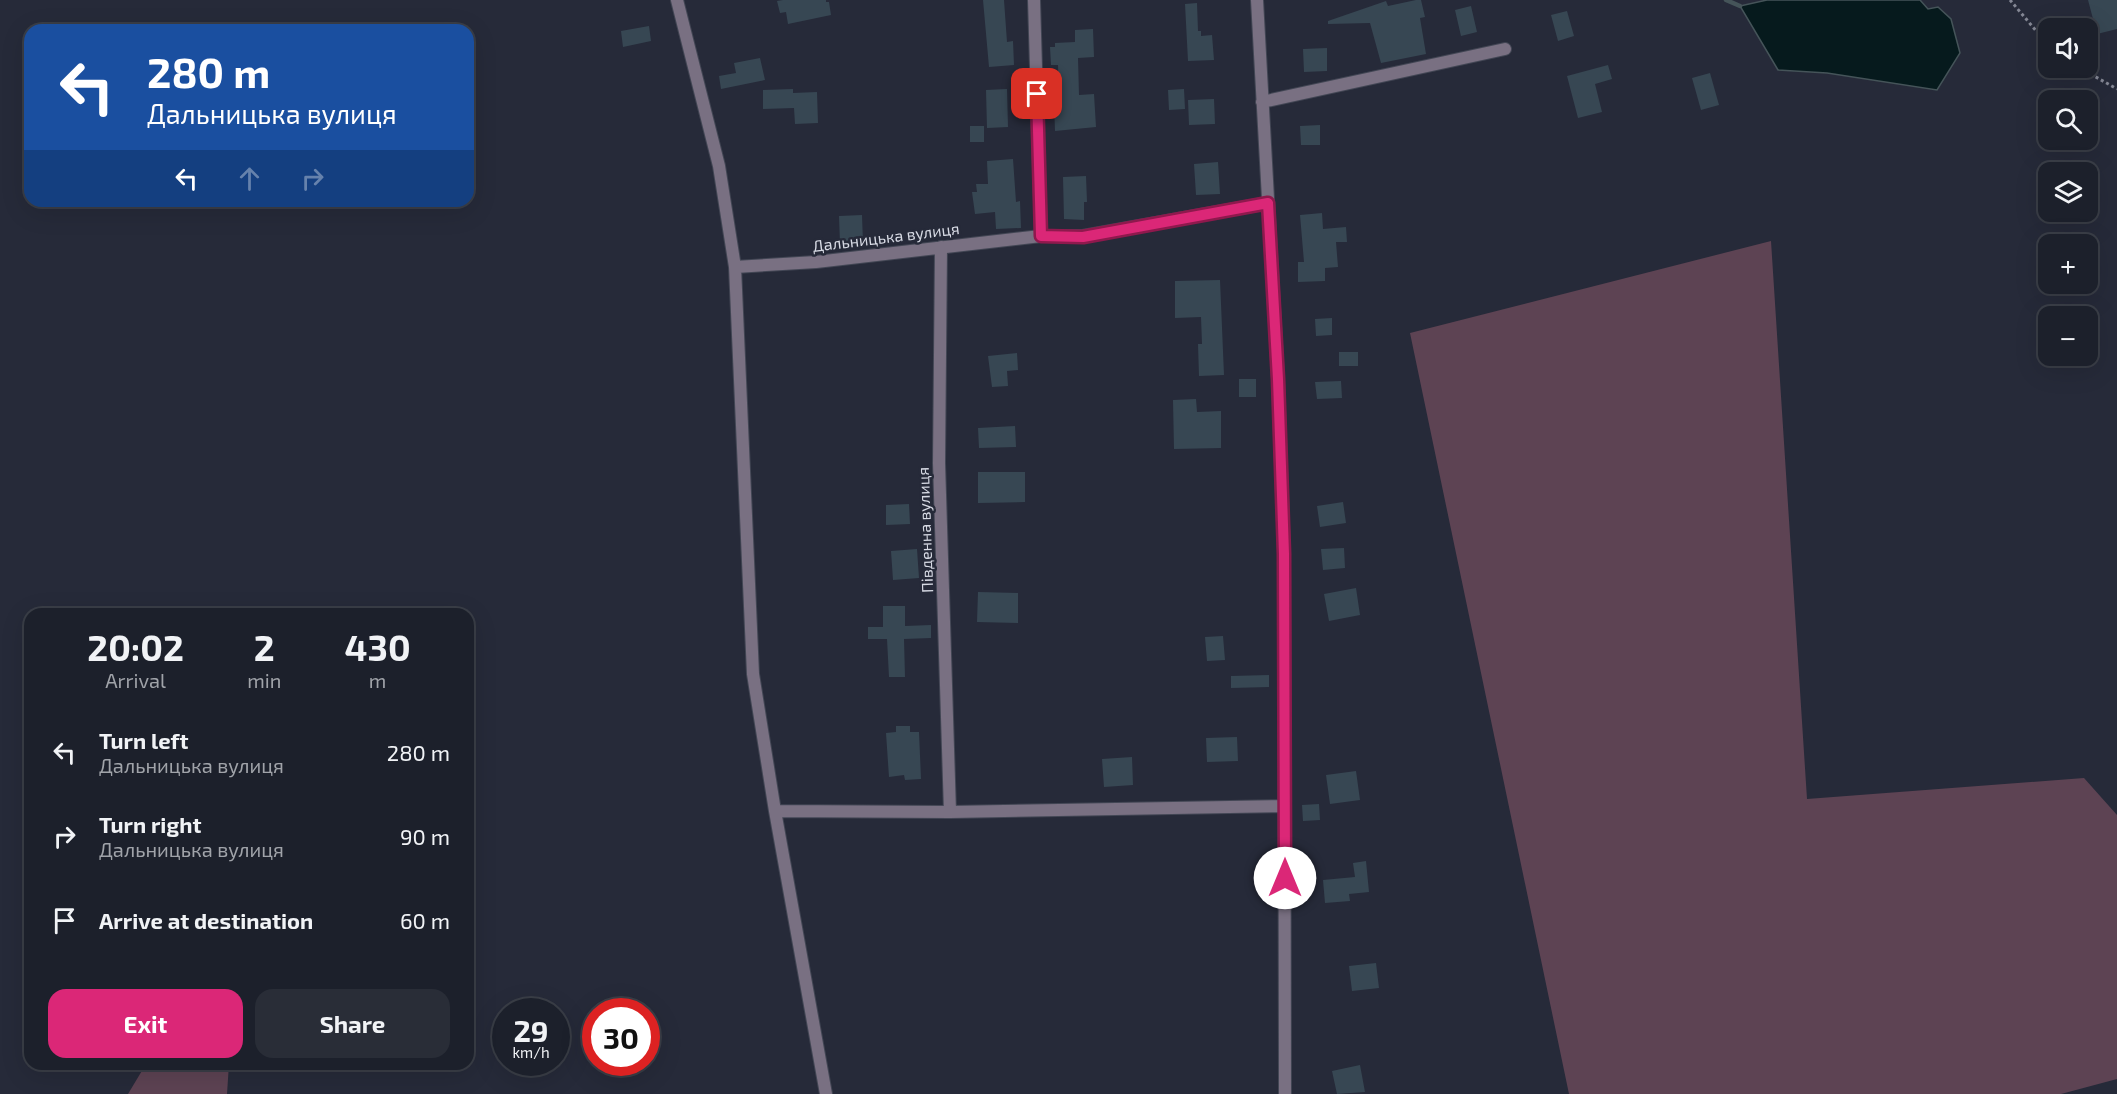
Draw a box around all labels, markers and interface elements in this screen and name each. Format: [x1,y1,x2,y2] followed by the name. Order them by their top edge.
[2038,18,2098,366] map controls
[2038,18,2098,78] button: sound
[147,46,270,96] text: 280 m
[48,48,126,126] icon: left
[1011,68,1062,119] pin
[1020,77,1053,110] icon: arrive
[2038,90,2098,150] button: search
[147,97,397,129] text: Дальницька вулиця
[170,162,203,195] icon: left
[233,162,266,195] icon: ahead
[296,162,329,195] icon: right
[2038,162,2098,222] button: layers
[811,218,961,256] street label: Дальницька вулиця
[2038,234,2098,294] button: +
[2038,306,2098,366] button: −
[913,467,937,593] street label: Південна вулиця
[87,625,184,668] text: 20:02
[254,625,275,668] text: 2
[345,625,411,668] text: 430
[105,668,166,692] text: Arrival
[247,668,281,692] text: min
[369,668,386,692] text: m
[99,727,188,753] text: Turn left
[48,736,81,769] icon: left
[387,739,450,765] text: 280 m
[99,753,284,777] text: Дальницька вулиця
[99,811,201,837] text: Turn right
[48,820,81,853] icon: right
[400,823,450,849] text: 90 m
[99,837,284,861] text: Дальницька вулиця
[1253,846,1317,910] position arrow
[48,904,81,937] icon: arrive
[99,907,313,933] text: Arrive at destination
[400,907,450,933] text: 60 m
[48,989,243,1058] button: Exit
[255,989,450,1058] button: Share
[582,998,660,1076] speed limit sign: 30
[513,1012,549,1048] text: 29
[512,1043,550,1061] text: km/h

